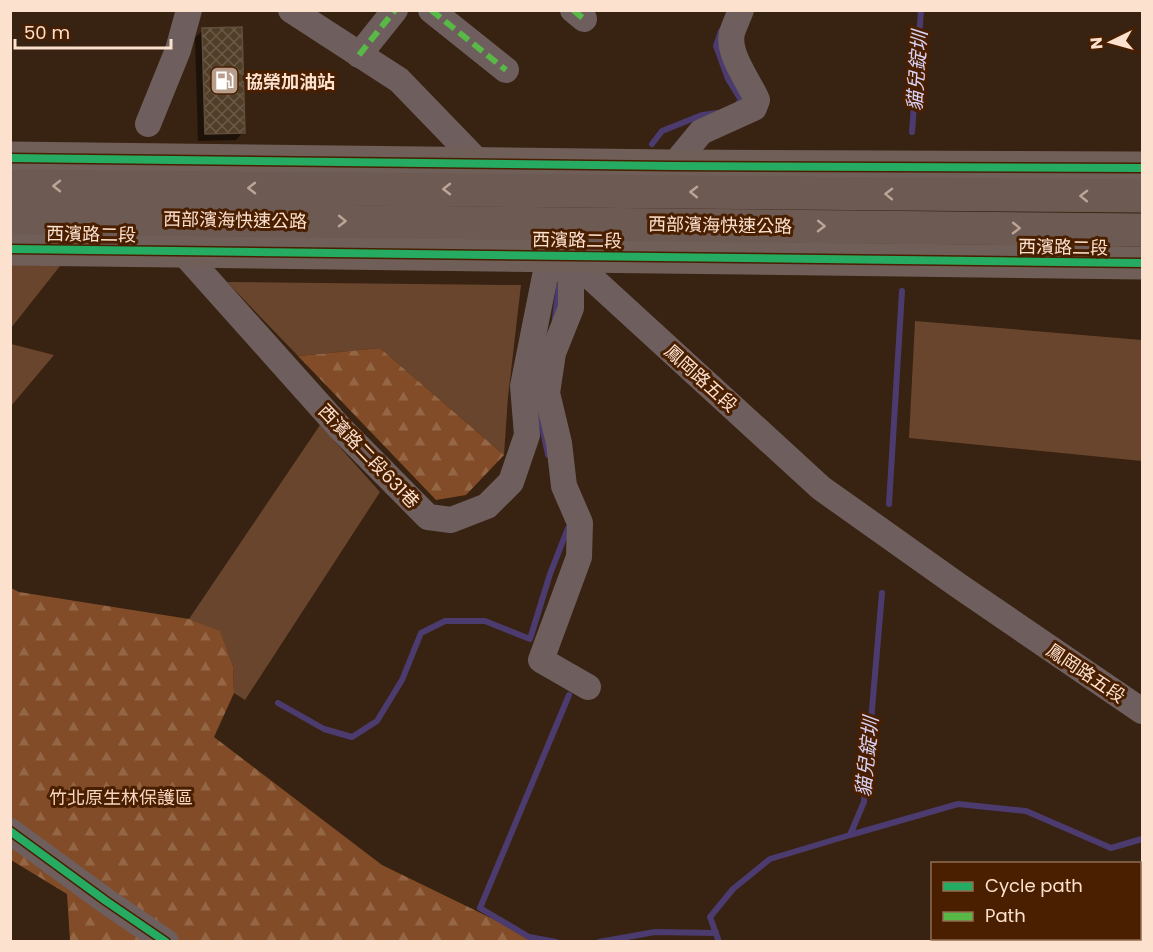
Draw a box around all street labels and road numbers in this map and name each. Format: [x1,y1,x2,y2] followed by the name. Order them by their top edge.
[163,206,307,234] street label: 西部濱海快速公路
[648,211,792,239] street label: 西部濱海快速公路
[46,221,136,247] street label: 西濱路二段
[532,227,622,253] street label: 西濱路二段
[1018,234,1108,260] street label: 西濱路二段
[659,339,743,417] street label: 鳳岡路五段
[313,398,425,514] street label: 西濱路二段631巷
[1042,637,1130,709] street label: 鳳岡路五段

